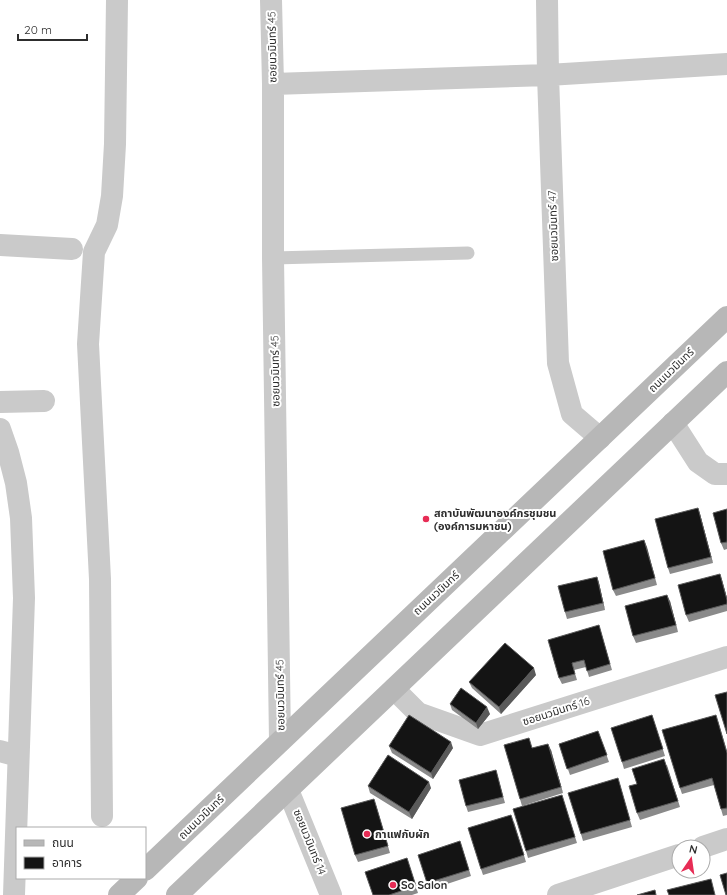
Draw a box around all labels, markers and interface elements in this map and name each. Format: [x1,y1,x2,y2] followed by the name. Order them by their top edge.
[264,11,280,83] street label: ซอยนวมินทร์ 45
[18,16,87,42] scale bar
[24,22,52,37] text: 20 m
[545,190,561,262] street label: ซอยนวมินทร์ 47
[267,335,283,407] street label: ซอยนวมินทร์ 45
[645,345,697,395] street label: ถนนนวมินทร์
[434,506,556,533] place label: สถาบันพัฒนาองค์กรชุมชน (องค์การมหาชน)
[421,514,431,524] marker: สถาบันพัฒนาองค์กรชุมชน (องค์การมหาชน)
[410,568,462,618] street label: ถนนนวมินทร์
[272,659,288,731] street label: ซอยนวมินทร์ 45
[521,694,591,728] street label: ซอยนวมินทร์ 16
[175,792,227,842] street label: ถนนนวมินทร์
[291,807,330,877] street label: ซอยนวมินทร์ 14
[16,827,146,879] legend
[375,827,430,841] place label: กาแฟกับผัก
[362,829,372,839] marker: กาแฟกับผัก
[52,835,74,850] text: ถนน
[671,839,711,879] north arrow
[688,842,699,857] text: N
[52,855,82,870] text: อาคาร
[401,878,447,892] place label: So Salon
[388,880,398,890] marker: So Salon

